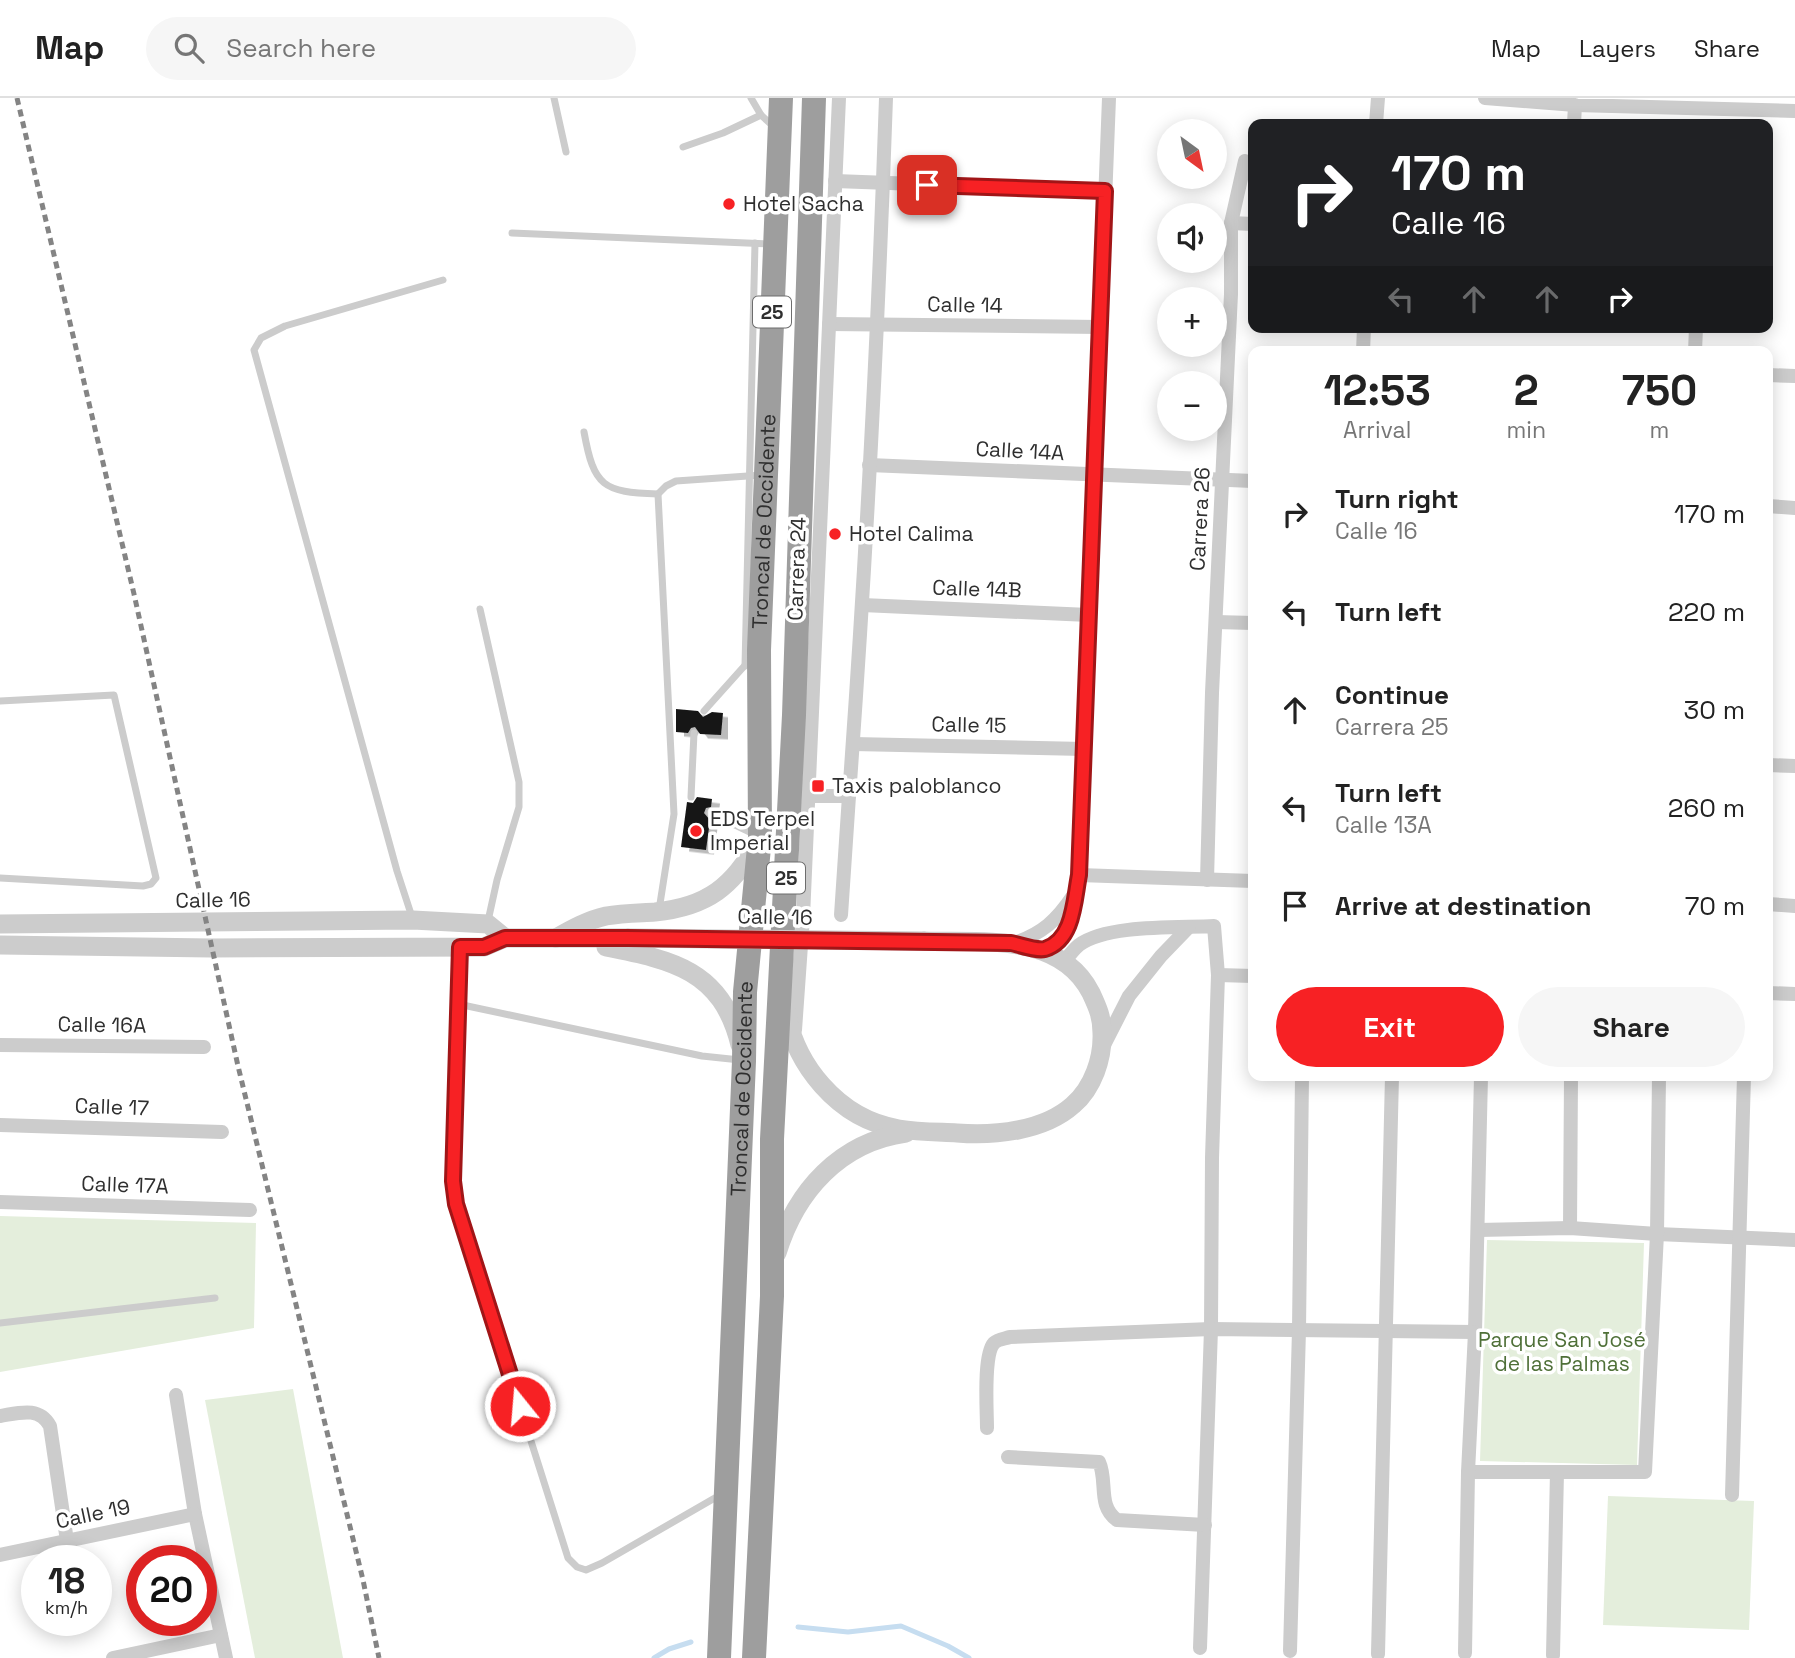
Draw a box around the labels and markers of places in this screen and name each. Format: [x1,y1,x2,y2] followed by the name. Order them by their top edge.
[897,155,957,215] pin
[743,190,864,217] place label: Hotel Sacha
[721,196,737,212] marker: Hotel Sacha
[849,520,974,547] place label: Hotel Calima
[827,526,843,542] marker: Hotel Calima
[832,772,1002,799] place label: Taxis paloblanco
[810,778,826,794] marker: Taxis paloblanco
[710,805,815,856] place label: EDS Terpel Imperial
[688,823,704,839] marker: EDS Terpel Imperial

